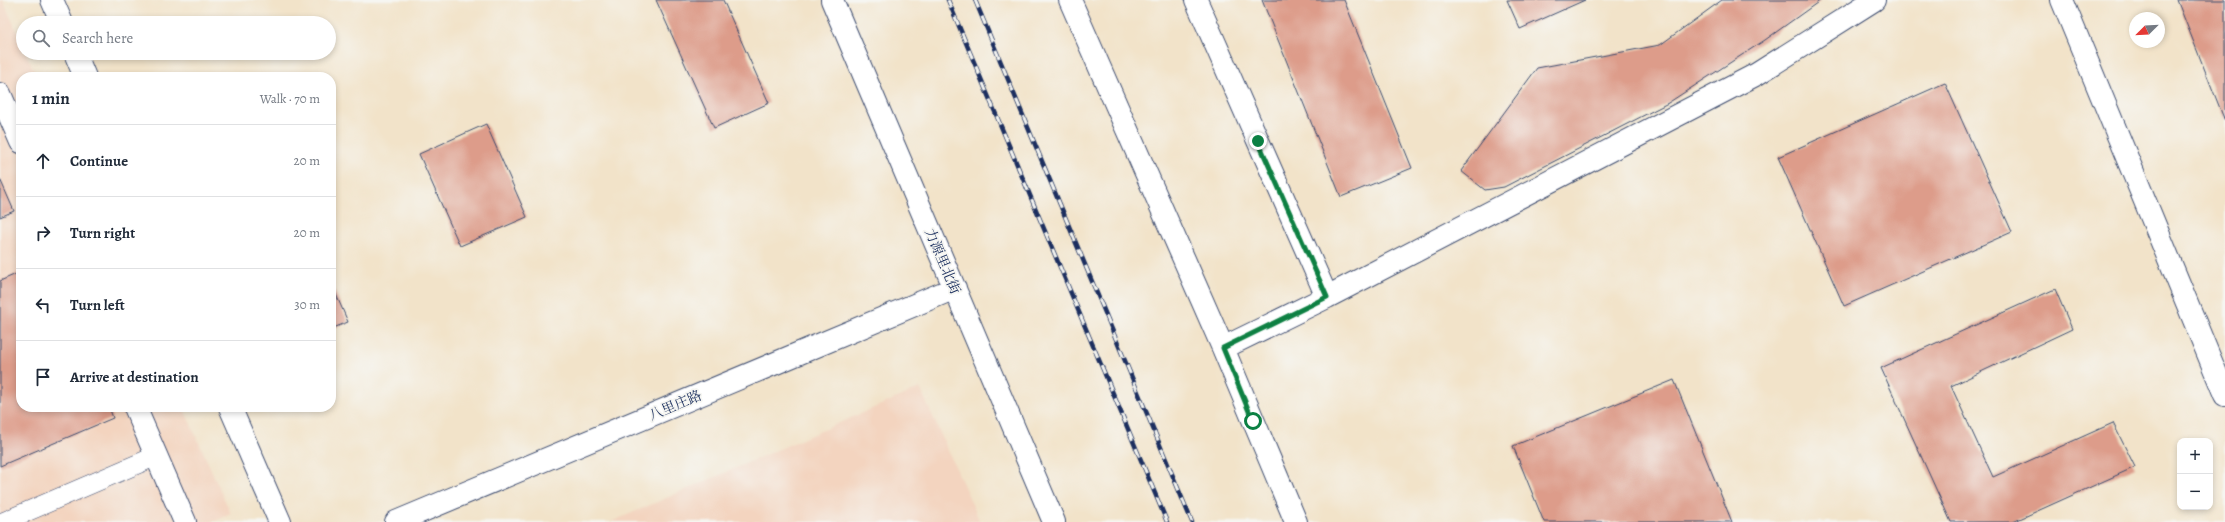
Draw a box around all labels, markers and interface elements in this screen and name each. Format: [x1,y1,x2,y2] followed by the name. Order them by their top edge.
[2129,12,2165,48] north arrow
[16,16,336,60] search box
[30,27,52,49] icon: search
[62,28,133,48] text: Search here
[32,87,70,110] text: 1 min
[260,90,320,107] text: Walk · 70 m
[1249,132,1267,150] route end
[32,150,54,172] icon: ahead
[70,151,128,171] text: Continue
[294,152,320,169] text: 20 m
[32,222,54,244] icon: right
[70,223,135,243] text: Turn right
[294,224,320,241] text: 20 m
[920,225,965,297] street label: 力源里北街
[32,294,54,316] icon: left
[70,295,125,315] text: Turn left
[294,296,320,313] text: 30 m
[32,366,54,388] icon: arrive
[70,367,199,387] text: Arrive at destination
[646,386,705,425] street label: 八里庄路
[1244,412,1262,430] route start
[2177,438,2213,510] map controls
[2177,438,2213,474] button: +
[2177,474,2213,510] button: −

